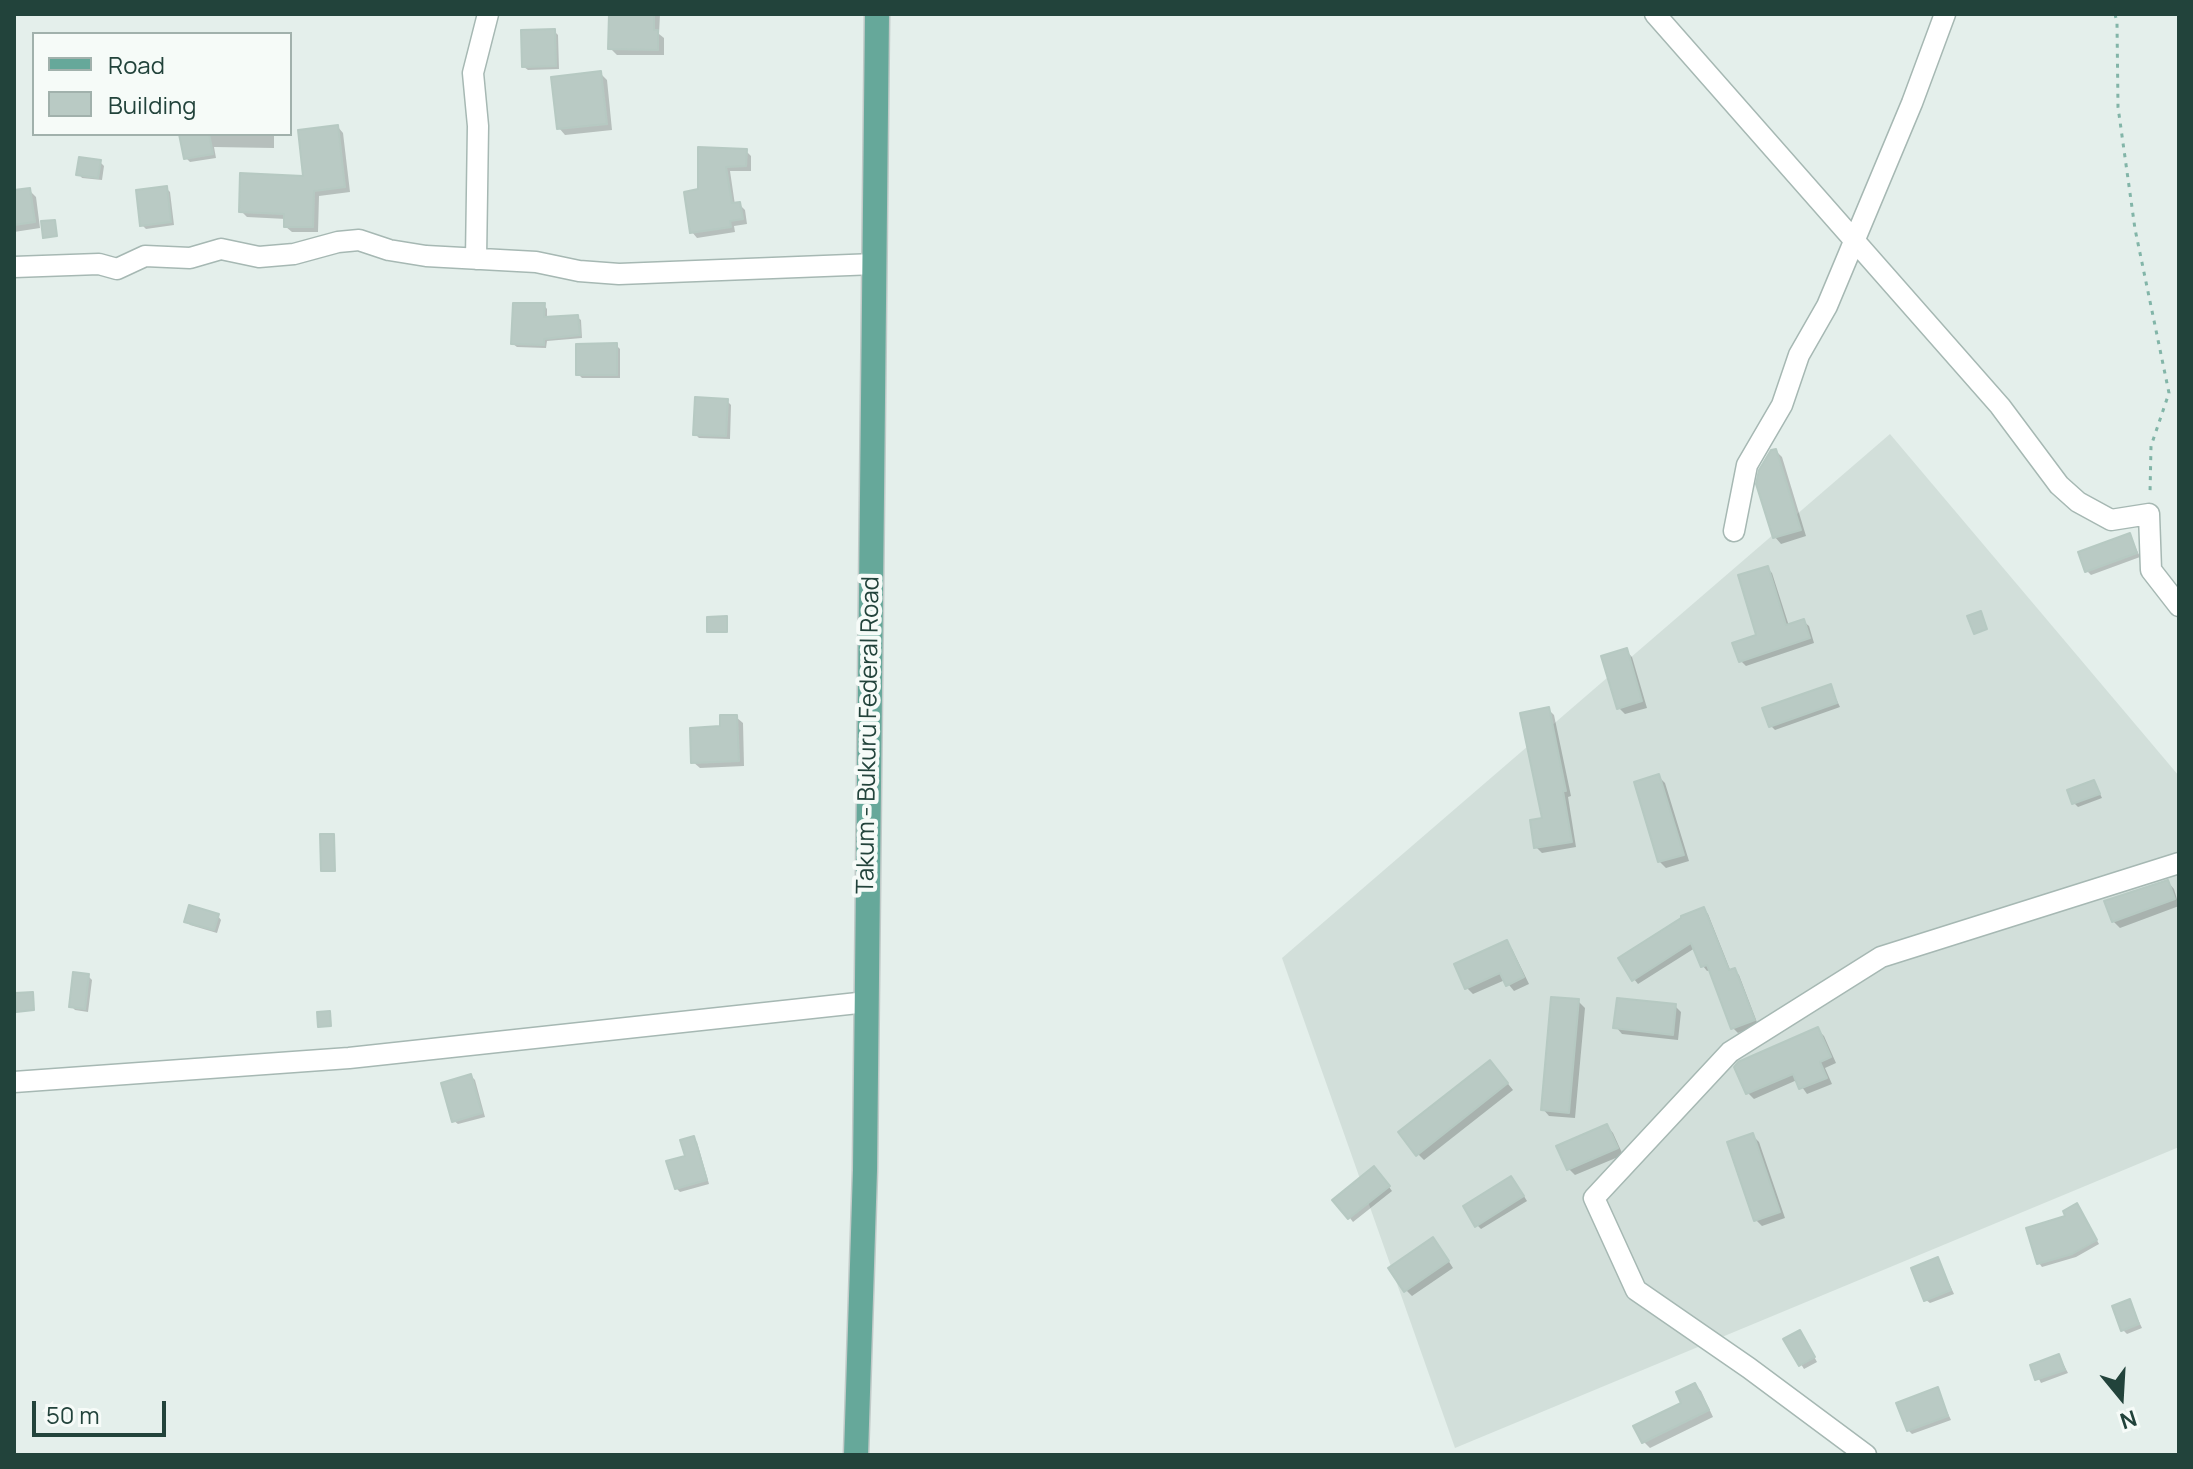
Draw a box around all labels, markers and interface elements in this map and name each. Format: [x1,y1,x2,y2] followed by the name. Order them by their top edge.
[32,32,292,136] legend
[108,48,165,81] text: Road
[108,88,196,121] text: Building
[852,576,886,894] street label: Takum - Bukuru Federal Road
[2081,1357,2161,1437] north arrow
[36,1385,170,1435] scale bar
[46,1398,100,1431] text: 50 m
[2116,1403,2141,1437] text: N

